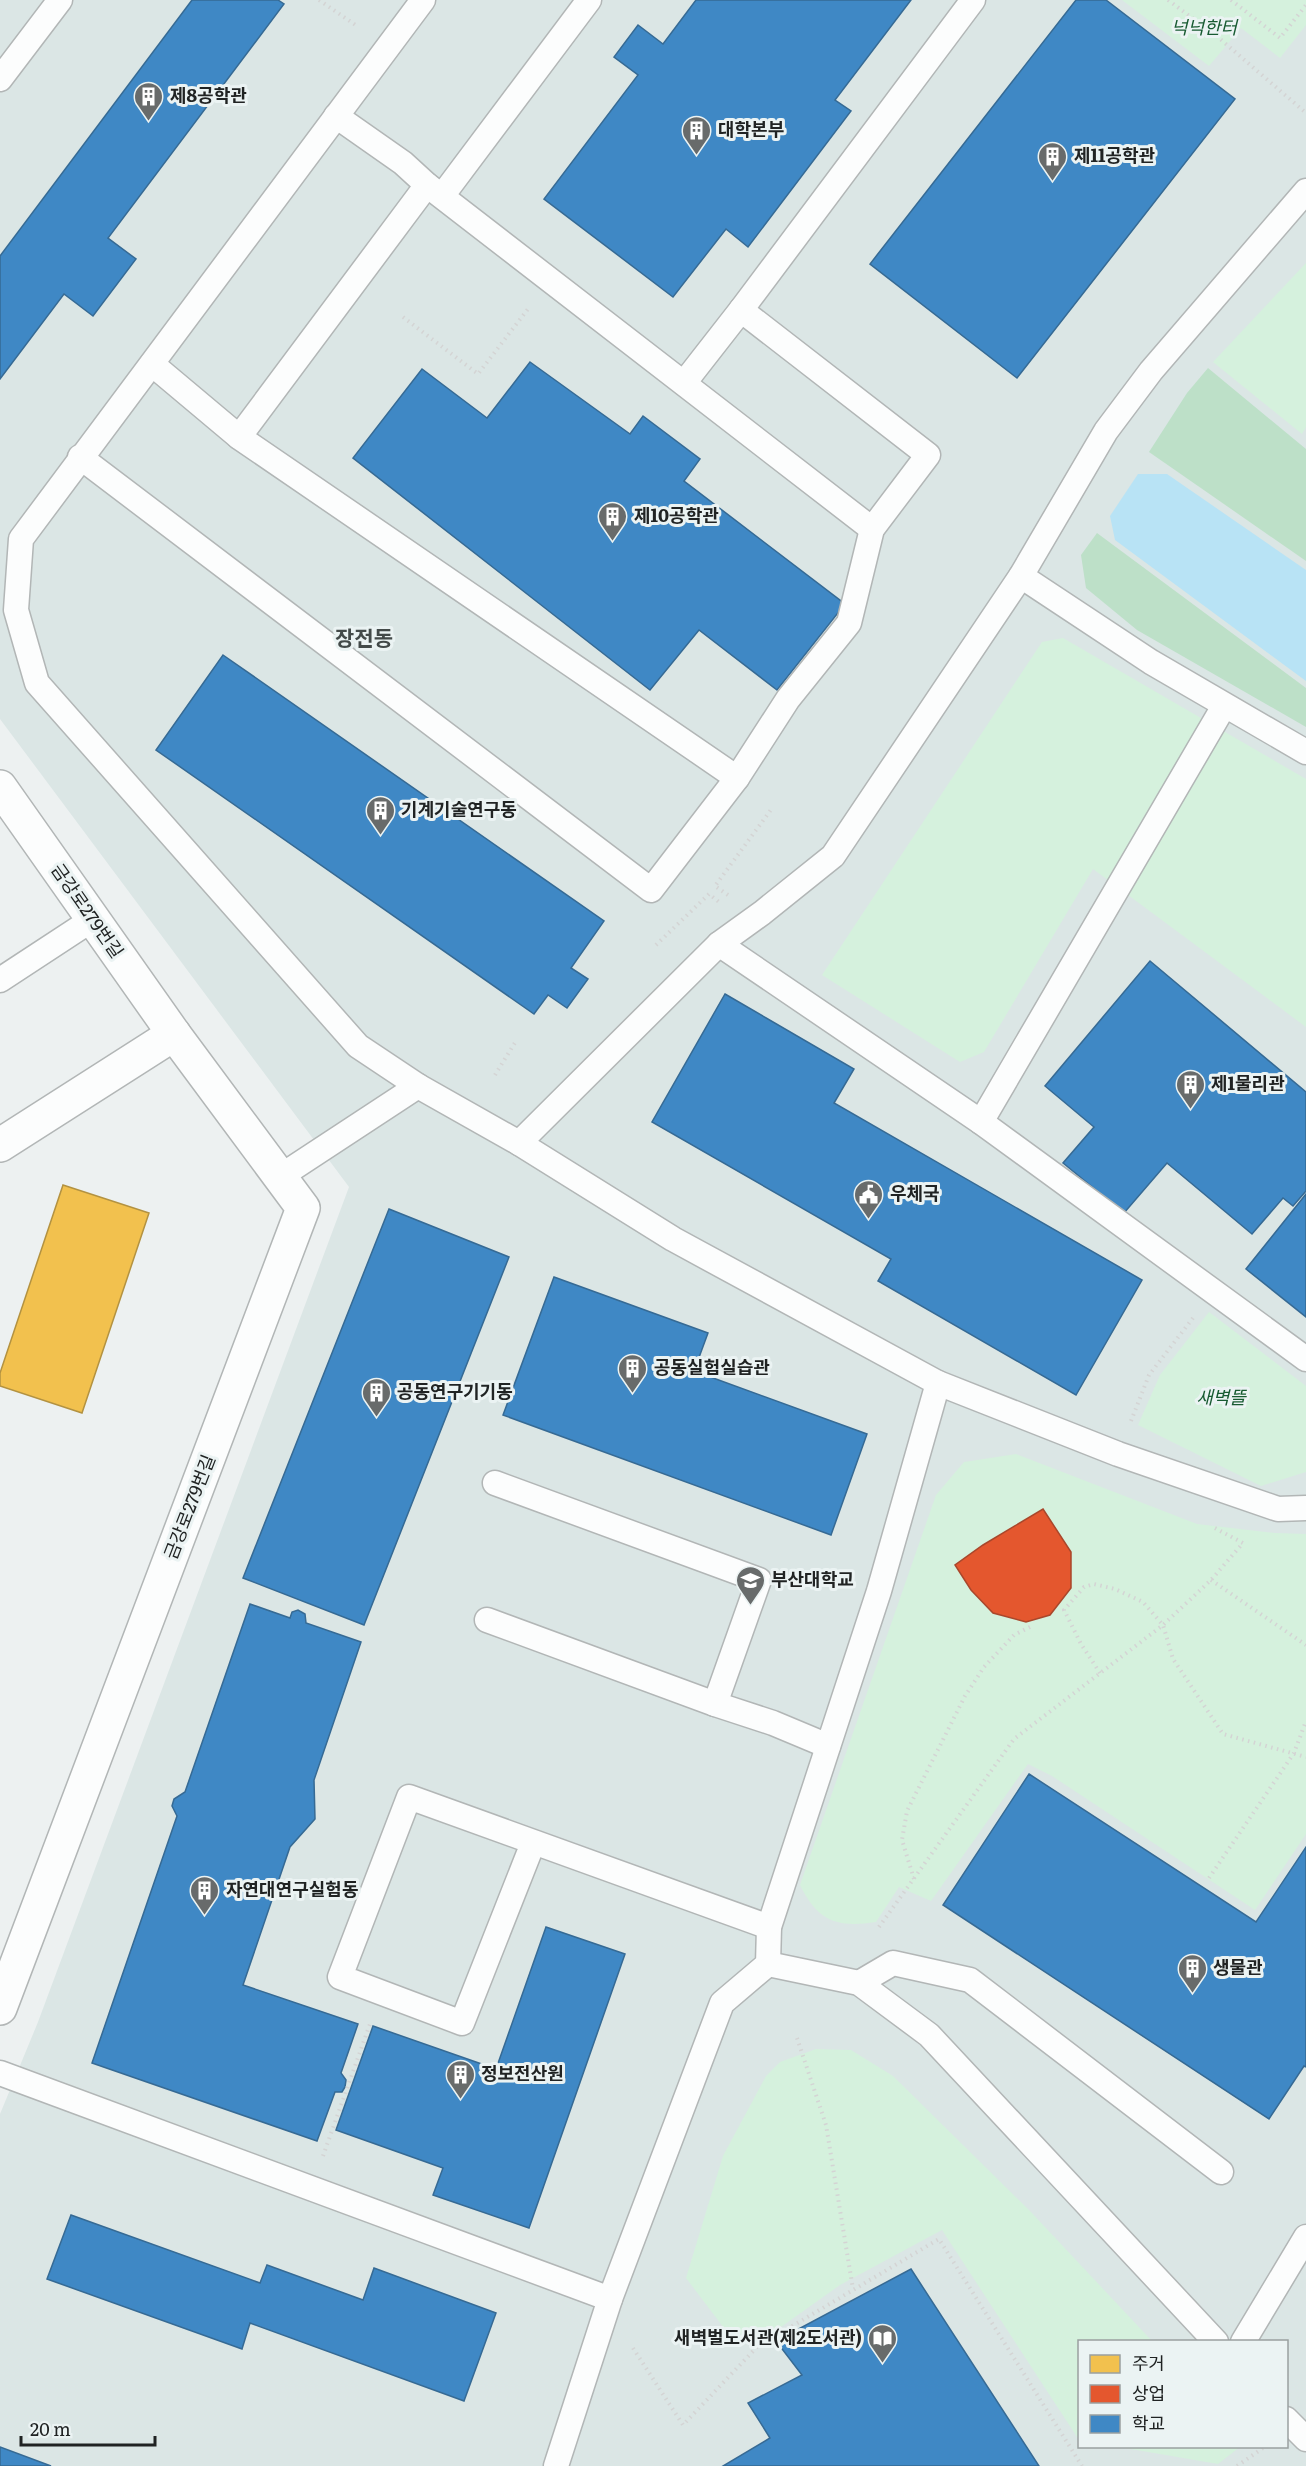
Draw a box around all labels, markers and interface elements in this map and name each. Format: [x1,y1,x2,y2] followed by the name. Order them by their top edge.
[1171,13,1240,40] park label: 넉넉한터
[133,80,165,122] building icon: 제8공학관
[170,81,247,108] place label: 제8공학관
[681,114,713,156] building icon: 대학본부
[718,115,784,142] place label: 대학본부
[1037,140,1069,182] building icon: 제11공학관
[1074,141,1156,168] place label: 제11공학관
[597,500,629,542] building icon: 제10공학관
[634,501,719,528] place label: 제10공학관
[335,621,393,652] district label: 장전동
[364,794,396,836] building icon: 기계기술연구동
[401,795,517,822] place label: 기계기술연구동
[46,857,131,963] street label: 금강로279번길
[1174,1068,1206,1110] building icon: 제1물리관
[1211,1069,1285,1096] place label: 제1물리관
[853,1178,885,1220] public building icon: 우체국
[890,1179,940,1206] place label: 우체국
[617,1352,649,1394] building icon: 공동실험실습관
[654,1353,770,1380] place label: 공동실험실습관
[360,1376,392,1418] building icon: 공동연구기기동
[397,1377,513,1404] place label: 공동연구기기동
[1196,1383,1247,1410] park label: 새벽뜰
[156,1450,221,1563] street label: 금강로279번길
[734,1564,766,1606] school or university icon: 부산대학교
[771,1565,854,1592] place label: 부산대학교
[189,1874,221,1916] building icon: 자연대연구실험동
[226,1875,358,1902] place label: 자연대연구실험동
[1176,1952,1208,1994] building icon: 생물관
[1213,1953,1263,1980] place label: 생물관
[444,2058,476,2100] building icon: 정보전산원
[481,2059,564,2086] place label: 정보전산원
[867,2322,899,2364] library icon: 새벽벌도서관(제2도서관)
[674,2323,862,2350] place label: 새벽벌도서관(제2도서관)
[1078,2340,1288,2448] legend
[1132,2349,1165,2376] text: 주거
[1132,2379,1165,2406] text: 상업
[21,2409,154,2447] scale bar
[1132,2409,1165,2436] text: 학교
[30,2415,71,2442] text: 20 m

